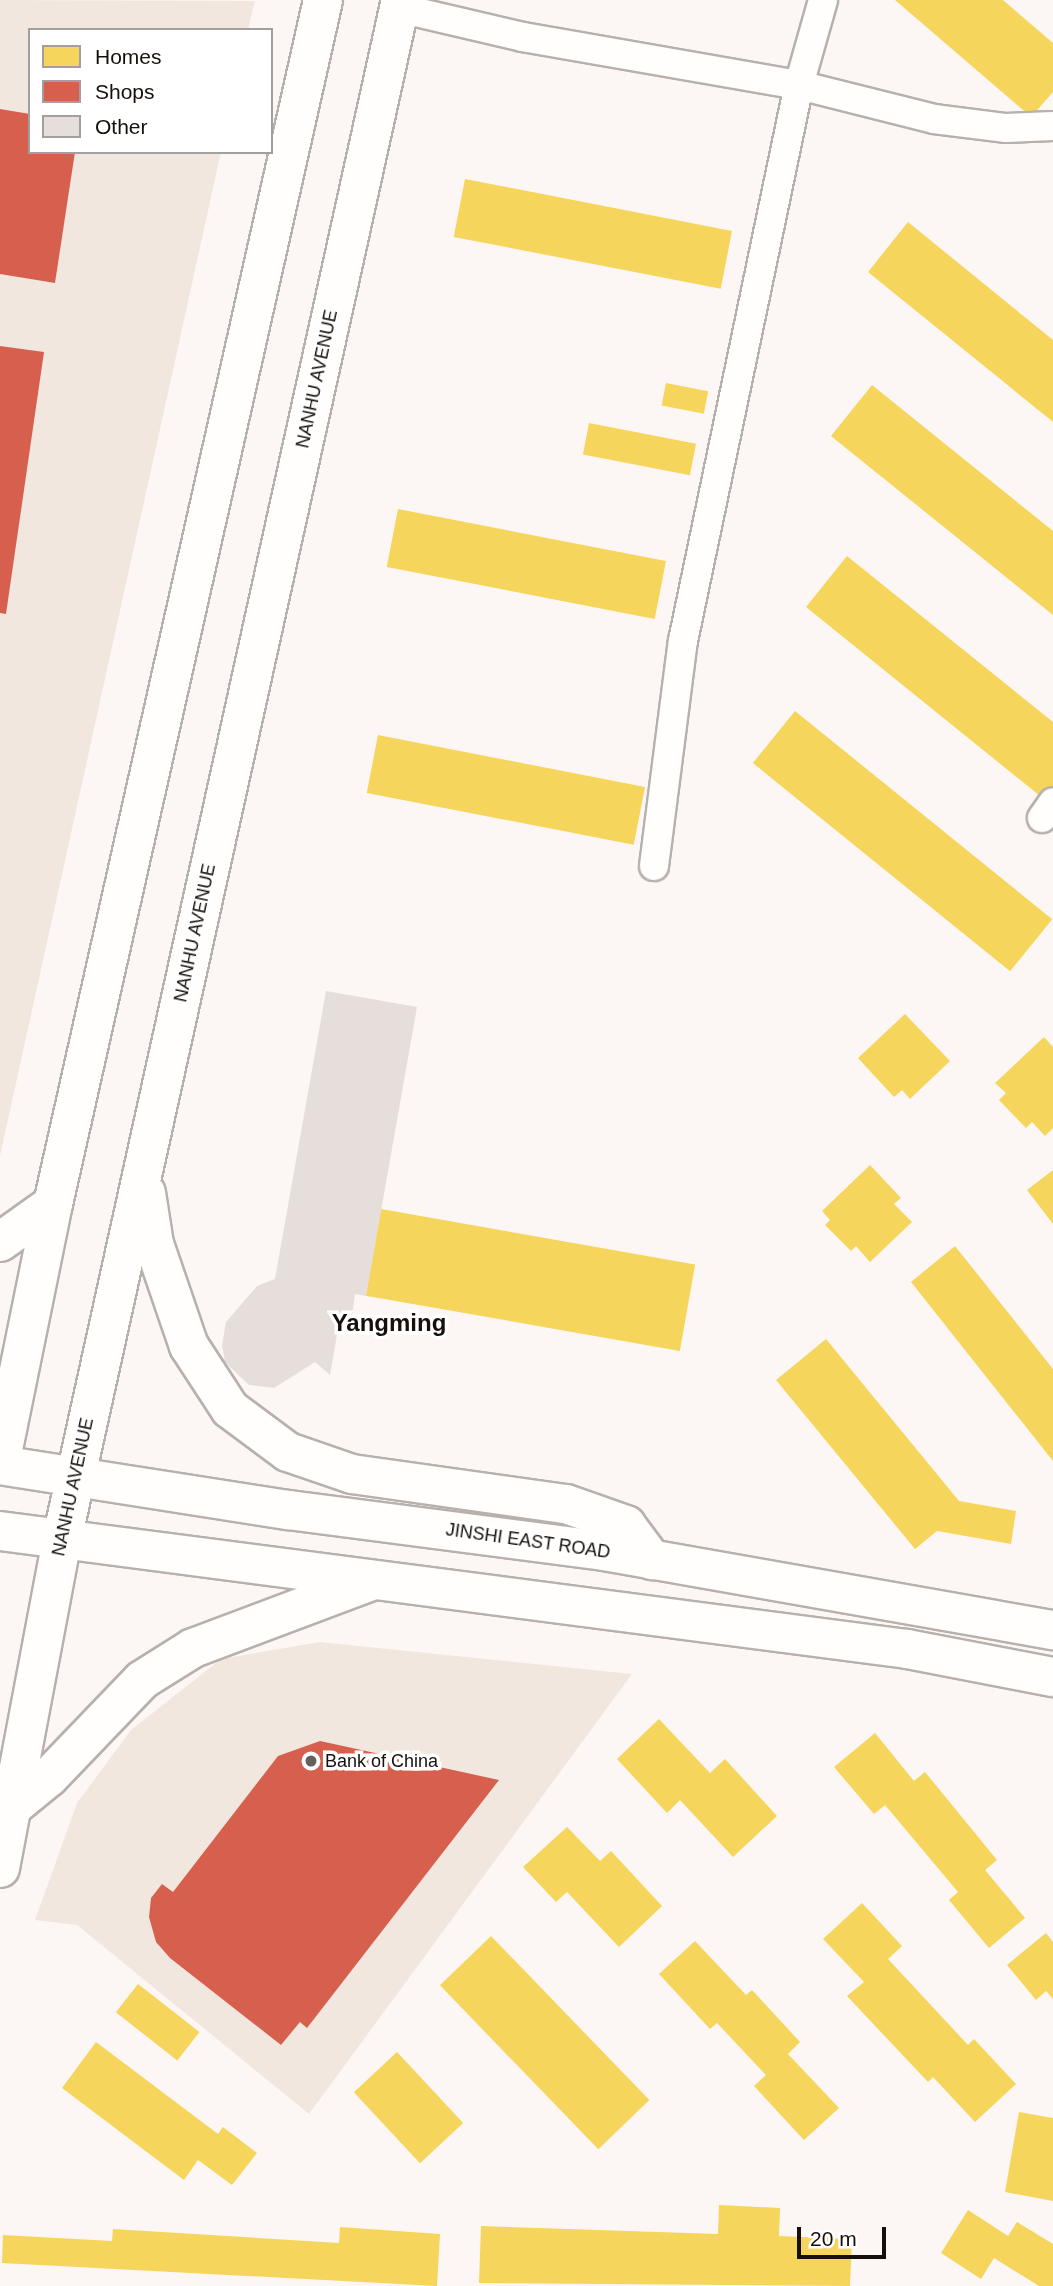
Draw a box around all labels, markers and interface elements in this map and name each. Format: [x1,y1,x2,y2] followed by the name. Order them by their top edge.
[28,28,273,154] legend
[95,45,162,68] text: Homes
[95,80,155,103] text: Shops
[95,115,148,138] text: Other
[292,307,342,451] street label: NANHU AVENUE
[170,861,220,1005] street label: NANHU AVENUE
[332,1309,446,1337] district label: Yangming
[48,1415,98,1559] street label: NANHU AVENUE
[444,1519,612,1563] street label: JINSHI EAST ROAD
[325,1750,438,1772] place label: Bank of China
[303,1753,319,1769] marker: Bank of China
[801,2212,890,2256] scale bar
[810,2227,857,2250] text: 20 m

